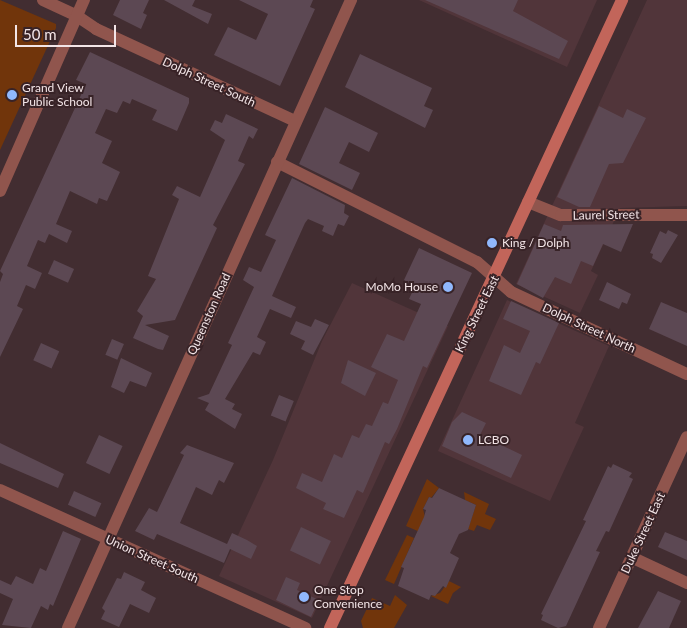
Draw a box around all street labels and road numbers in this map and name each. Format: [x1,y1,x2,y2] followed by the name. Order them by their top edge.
[160,54,258,110] street label: Dolph Street South
[572,207,640,223] street label: Laurel Street
[184,271,234,357] street label: Queenston Road
[452,273,502,355] street label: King Street East
[540,300,638,356] street label: Dolph Street North
[618,490,668,576] street label: Duke Street East
[103,532,201,586] street label: Union Street South

